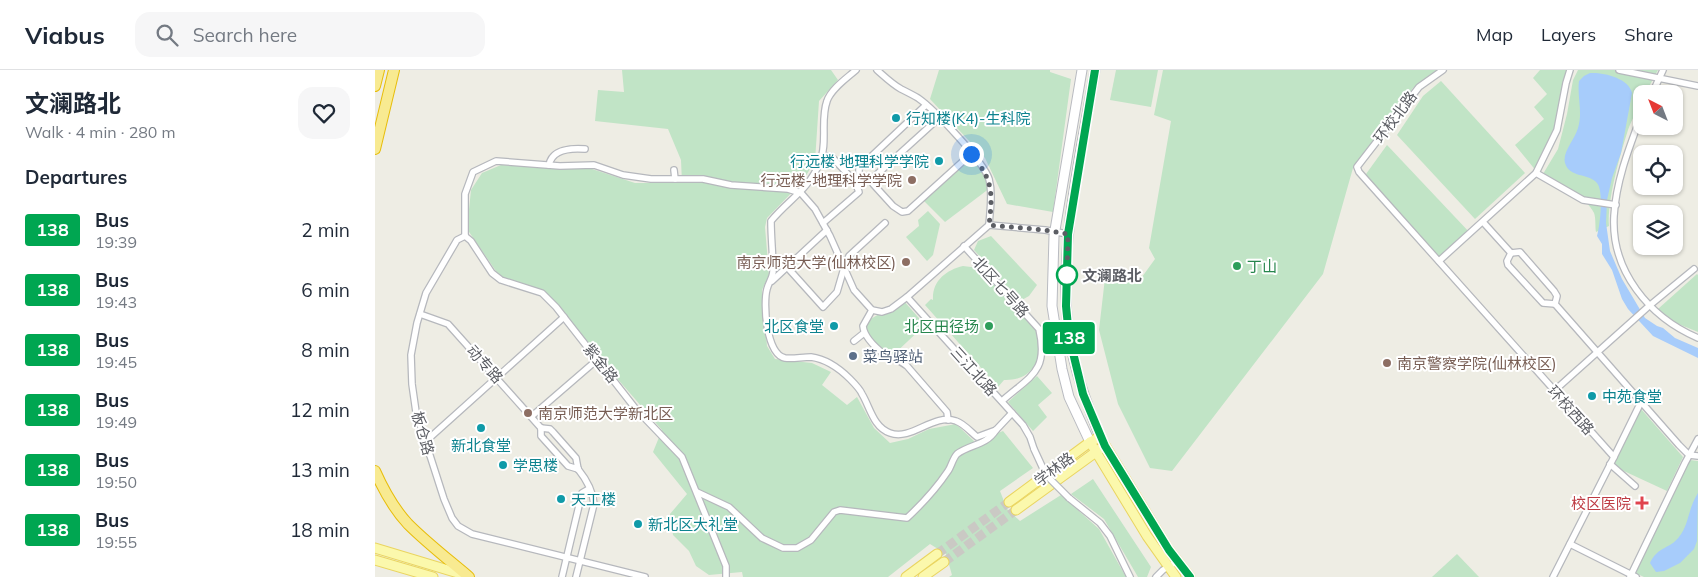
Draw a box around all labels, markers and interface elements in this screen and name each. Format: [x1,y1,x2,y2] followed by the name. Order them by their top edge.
[135,12,485,57] search box
[25,20,105,50] text: Viabus
[153,21,181,49] icon: search
[193,23,297,47] text: Search here
[1476,23,1513,46] text: Map
[1541,23,1596,46] text: Layers
[1624,23,1673,46] text: Share
[1633,85,1683,135] north arrow
[1633,85,1683,255] map controls
[298,87,350,139] button: heart
[1369,87,1421,147] street label: 环校北路
[25,88,121,118] text: 文澜路北
[906,109,1030,128] place label: 行知楼(K4)-生科院
[890,112,902,124] marker: 行知楼(K4)-生科院
[25,122,176,142] text: Walk · 4 min · 280 m
[959,142,984,167] your location
[1633,145,1683,195] button: locate
[790,152,929,171] place label: 行远楼 地理科学学院
[933,155,945,167] marker: 行远楼 地理科学学院
[25,165,127,189] text: Departures
[761,171,902,190] place label: 行远楼-地理科学学院
[906,174,918,186] marker: 行远楼-地理科学学院
[1633,205,1683,255] button: layers
[95,208,129,232] text: Bus
[36,218,69,241] text: 138
[301,218,350,242] text: 2 min
[95,232,137,252] text: 19:39
[736,253,896,272] place label: 南京师范大学(仙林校区)
[969,253,1033,321] street label: 北区七号路
[900,256,912,268] marker: 南京师范大学(仙林校区)
[1247,257,1277,276] place label: 丁山
[1231,260,1243,272] marker: 丁山
[1056,264,1078,286] marker: 文澜路北
[1082,266,1142,285] place label: 文澜路北
[95,268,129,292] text: Bus
[36,278,69,301] text: 138
[301,278,350,302] text: 6 min
[95,292,137,312] text: 19:43
[764,317,824,336] place label: 北区食堂
[904,317,979,336] place label: 北区田径场
[828,320,840,332] marker: 北区食堂
[983,320,995,332] marker: 北区田径场
[1040,322,1098,354] line badge: 138
[1053,326,1085,349] text: 138
[95,328,129,352] text: Bus
[36,338,69,361] text: 138
[301,338,350,362] text: 8 min
[580,339,622,387] street label: 紫金路
[463,341,507,387] street label: 动专路
[947,342,1001,400] street label: 三江北路
[863,347,923,366] place label: 菜鸟驿站
[847,350,859,362] marker: 菜鸟驿站
[95,352,137,372] text: 19:45
[1397,354,1557,373] place label: 南京警察学院(仙林校区)
[1381,357,1393,369] marker: 南京警察学院(仙林校区)
[1544,381,1598,439] street label: 环校西路
[1602,387,1662,406] place label: 中苑食堂
[95,388,129,412] text: Bus
[1586,390,1598,402] marker: 中苑食堂
[36,398,69,421] text: 138
[290,398,350,422] text: 12 min
[538,404,673,423] place label: 南京师范大学新北区
[522,407,534,419] marker: 南京师范大学新北区
[408,409,438,457] street label: 板仓路
[95,412,137,432] text: 19:49
[475,422,487,434] marker: 新北食堂
[451,436,511,455] place label: 新北食堂
[95,448,129,472] text: Bus
[1030,448,1078,490] street label: 学林路
[513,456,558,475] place label: 学思楼
[36,458,69,481] text: 138
[290,458,350,482] text: 13 min
[497,459,509,471] marker: 学思楼
[95,472,137,492] text: 19:50
[571,490,616,509] place label: 天工楼
[555,493,567,505] marker: 天工楼
[1571,494,1631,513] place label: 校区医院
[1635,496,1649,510] marker: 校区医院
[95,508,129,532] text: Bus
[648,515,738,534] place label: 新北区大礼堂
[36,518,69,541] text: 138
[290,518,350,542] text: 18 min
[632,518,644,530] marker: 新北区大礼堂
[95,532,137,552] text: 19:55

